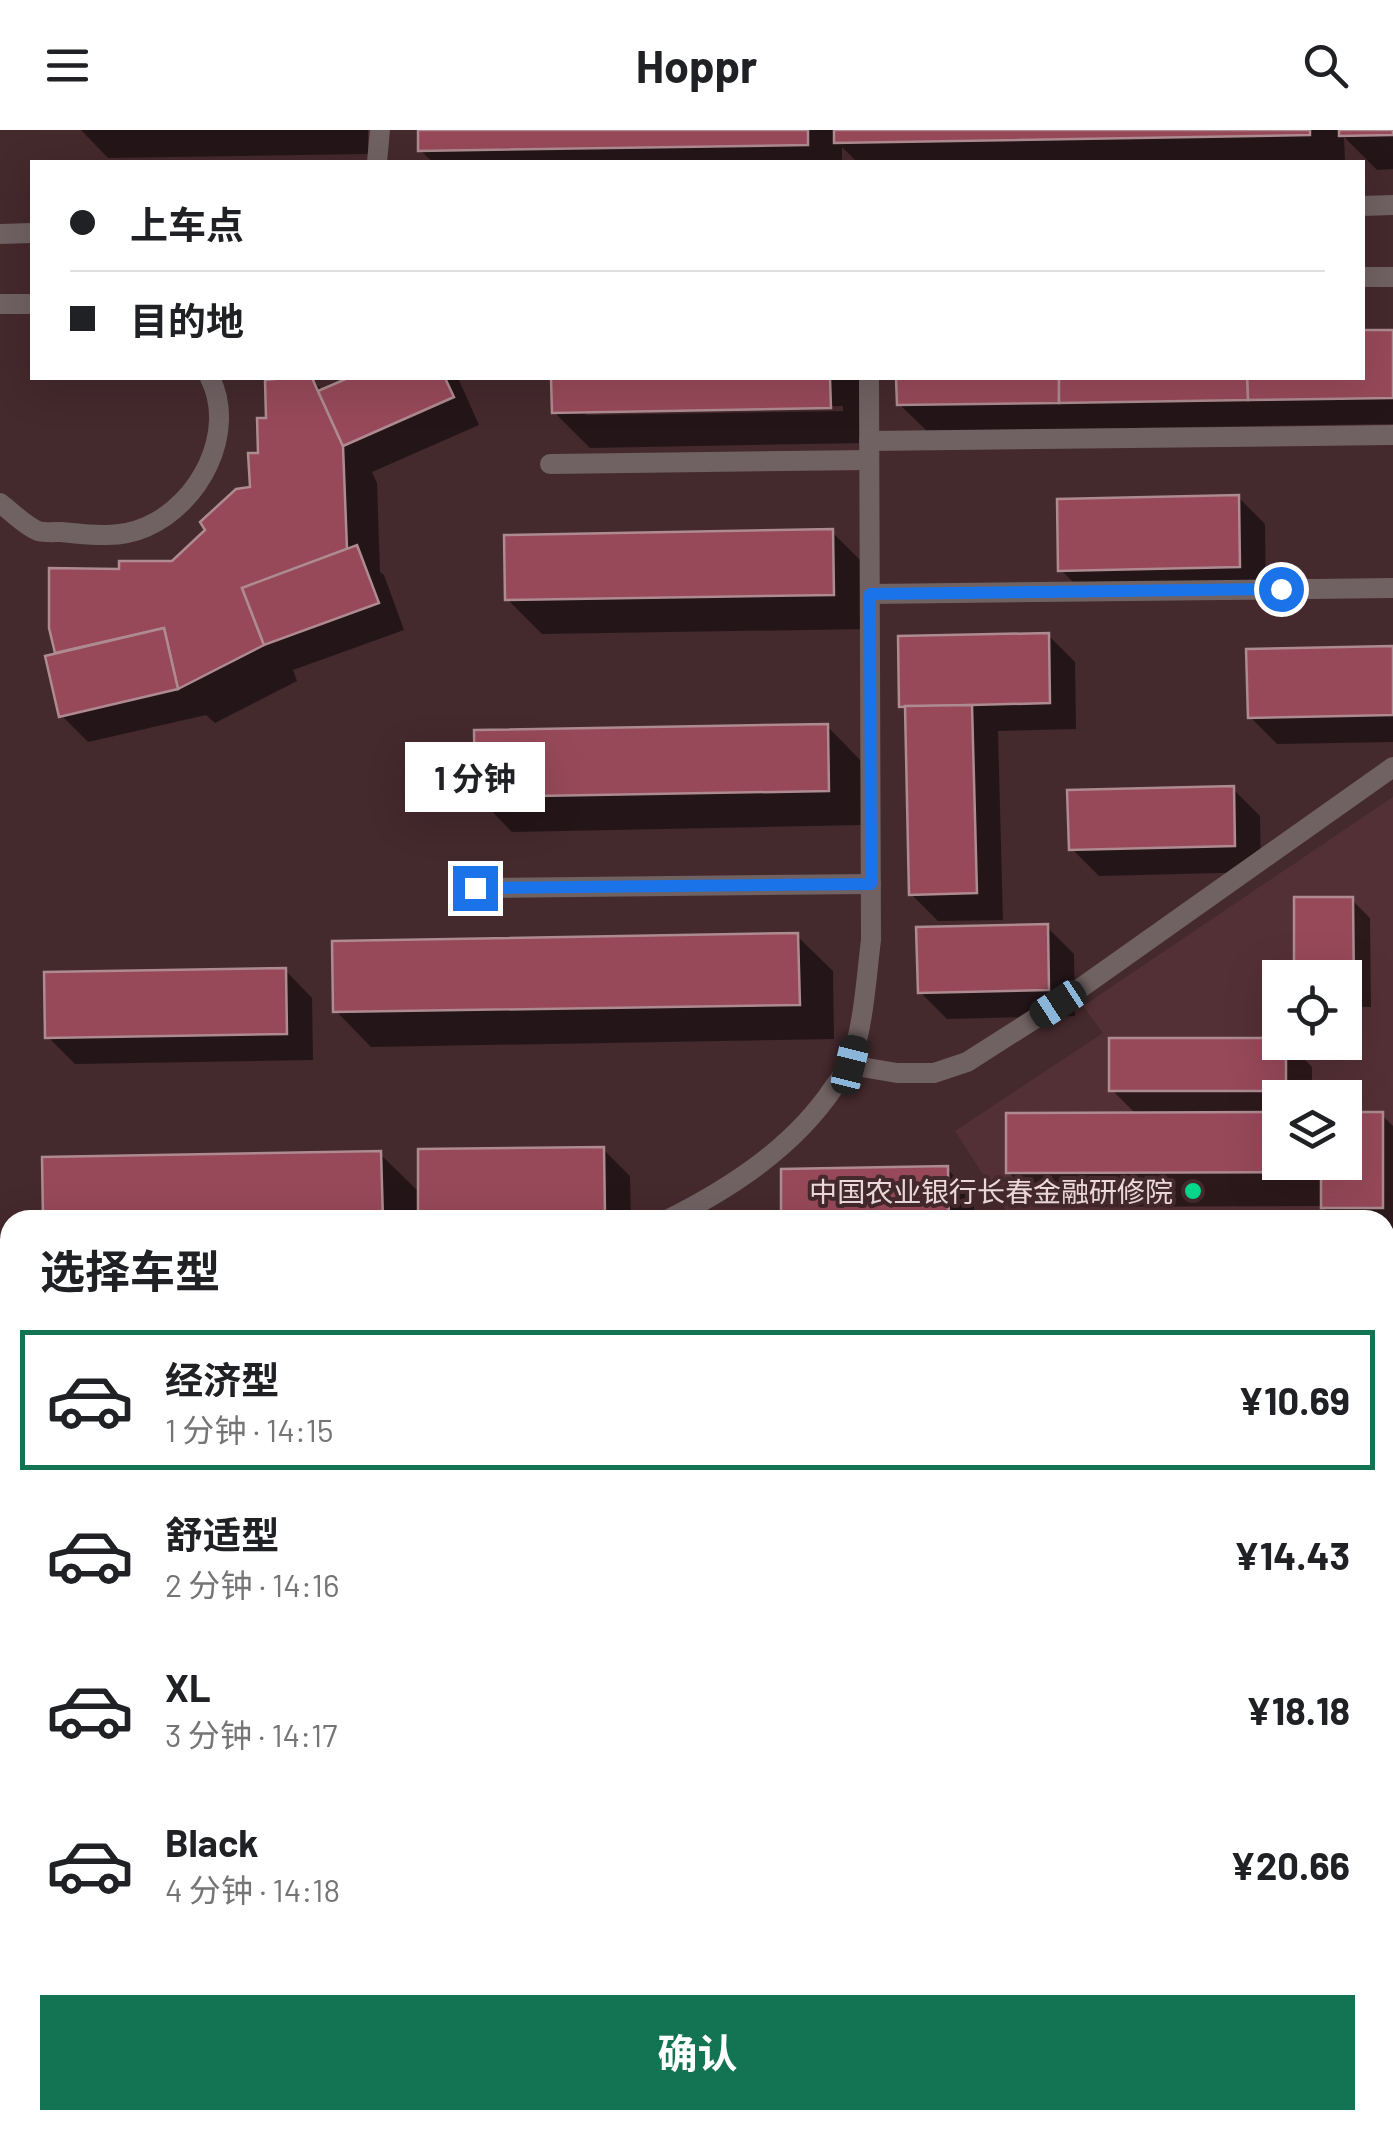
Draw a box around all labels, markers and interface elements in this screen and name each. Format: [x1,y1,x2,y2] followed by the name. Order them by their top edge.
[40,38,95,93] icon: menu
[636,38,757,92] text: Hoppr
[1298,38,1353,93] icon: search
[130,201,244,247] text: 上车点
[130,297,244,343] text: 目的地
[1259,567,1304,612] route start
[405,743,545,813] callout: 1 分钟
[434,758,516,796] text: 1 分钟
[453,866,498,911] route end
[1262,960,1362,1180] map controls
[1262,960,1362,1060] button: locate
[1025,975,1091,1033] car
[828,1032,872,1098] car
[1262,1080,1362,1180] button: layers
[809,1174,1173,1208] place label: 中国农业银行长春金融研修院
[1182,1180,1204,1202] marker: 中国农业银行长春金融研修院
[40,1243,220,1297] text: 选择车型
[45,1355,135,1445] icon: car
[165,1356,279,1402] text: 经济型
[1238,1377,1350,1423] text: ¥10.69
[165,1410,333,1448] text: 1 分钟 · 14:15
[45,1510,135,1600] icon: car
[165,1511,279,1557] text: 舒适型
[1234,1532,1350,1578] text: ¥14.43
[165,1565,339,1603] text: 2 分钟 · 14:16
[165,1664,211,1710] text: XL
[45,1665,135,1755] icon: car
[1246,1687,1350,1733] text: ¥18.18
[165,1715,337,1753] text: 3 分钟 · 14:17
[165,1819,259,1865] text: Black
[45,1820,135,1910] icon: car
[1230,1842,1350,1888] text: ¥20.66
[165,1870,340,1908] text: 4 分钟 · 14:18
[40,1995,1355,2110] button: 确认

